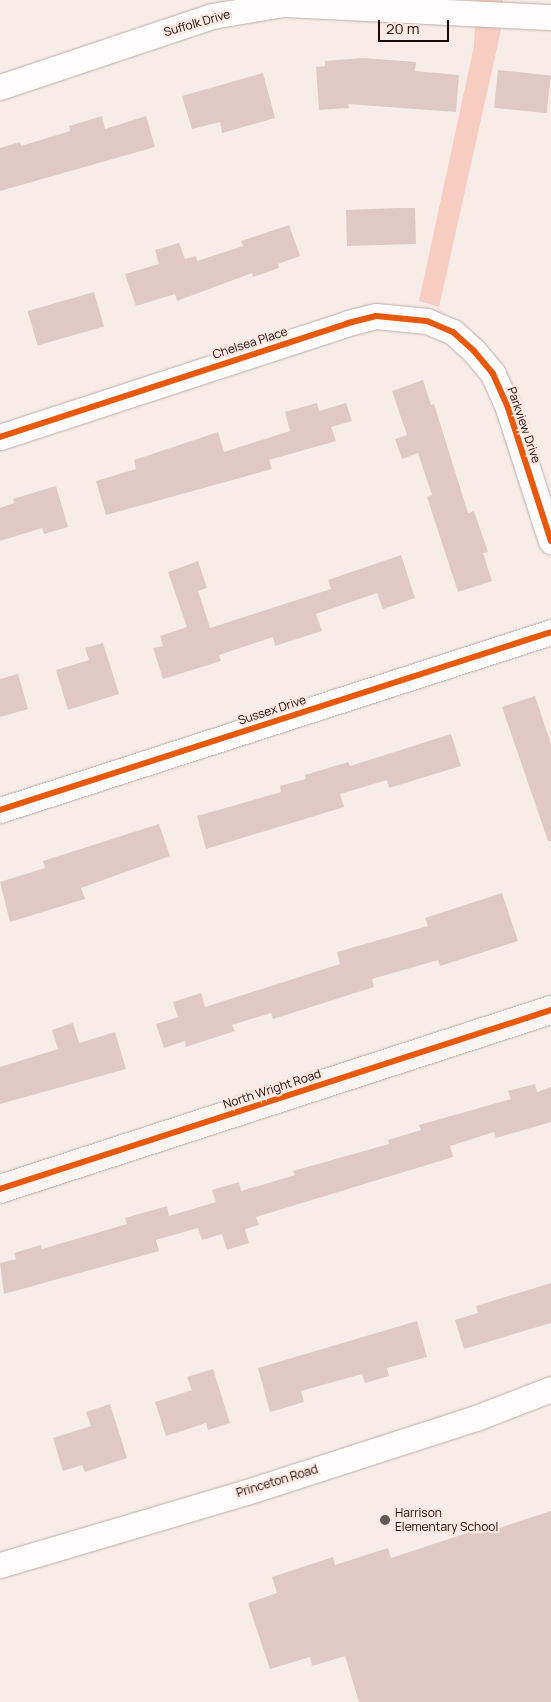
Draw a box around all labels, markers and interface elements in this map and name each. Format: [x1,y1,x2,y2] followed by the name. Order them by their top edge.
[162,7,232,39] street label: Suffolk Drive
[381,10,452,42] scale bar
[386,18,419,39] text: 20 m
[211,324,289,362] street label: Chelsea Place
[504,385,544,465] street label: Parkview Drive
[236,692,308,728] street label: Sussex Drive
[221,1066,323,1112] street label: North Wright Road
[234,1462,320,1500] street label: Princeton Road
[395,1506,498,1534] place label: Harrison Elementary School
[379,1514,391,1526] marker: Harrison Elementary School

